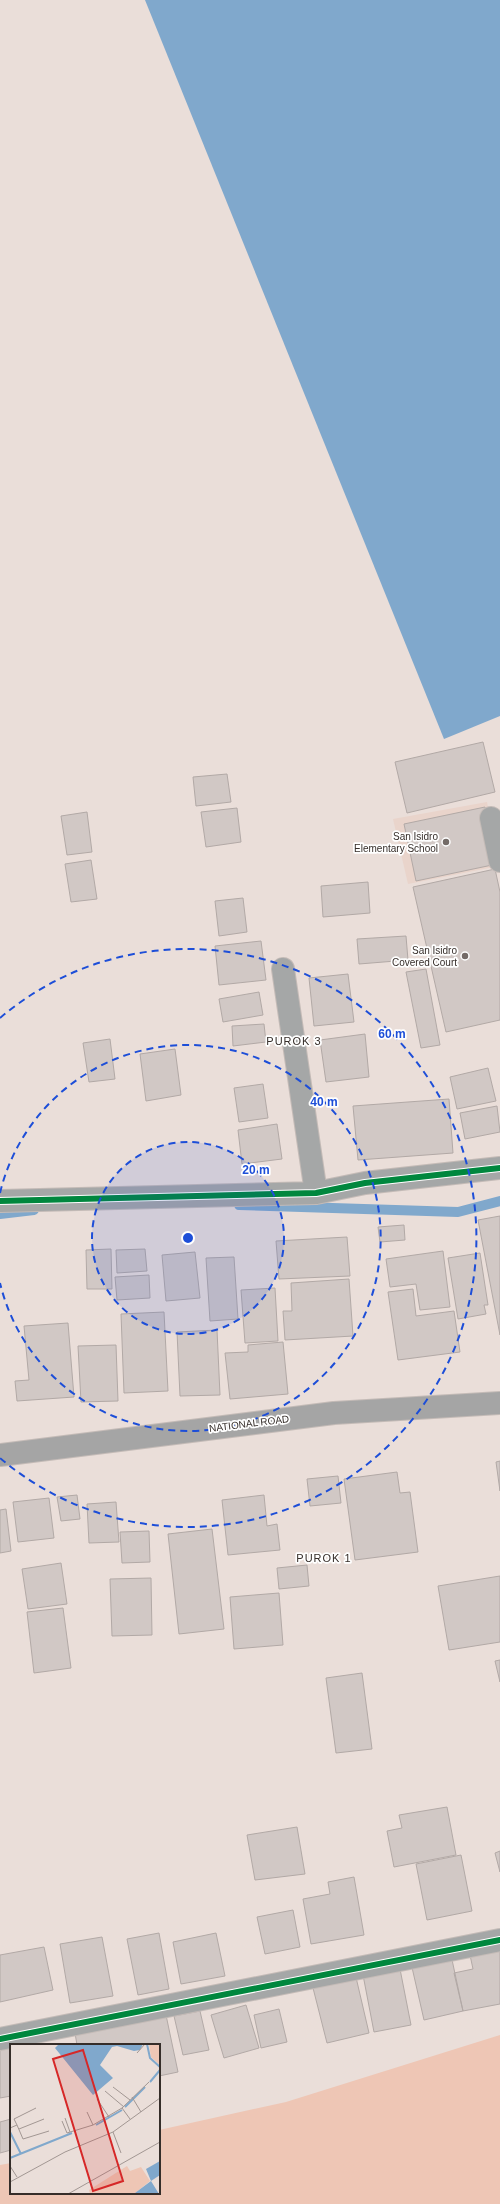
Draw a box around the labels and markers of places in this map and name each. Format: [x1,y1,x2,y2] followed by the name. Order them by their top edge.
[354,831,438,854] place label: San Isidro Elementary School
[441,837,451,847] marker: San Isidro Elementary School
[392,945,457,968] place label: San Isidro Covered Court
[460,951,470,961] marker: San Isidro Covered Court
[181,1231,195,1245] centre of rings

